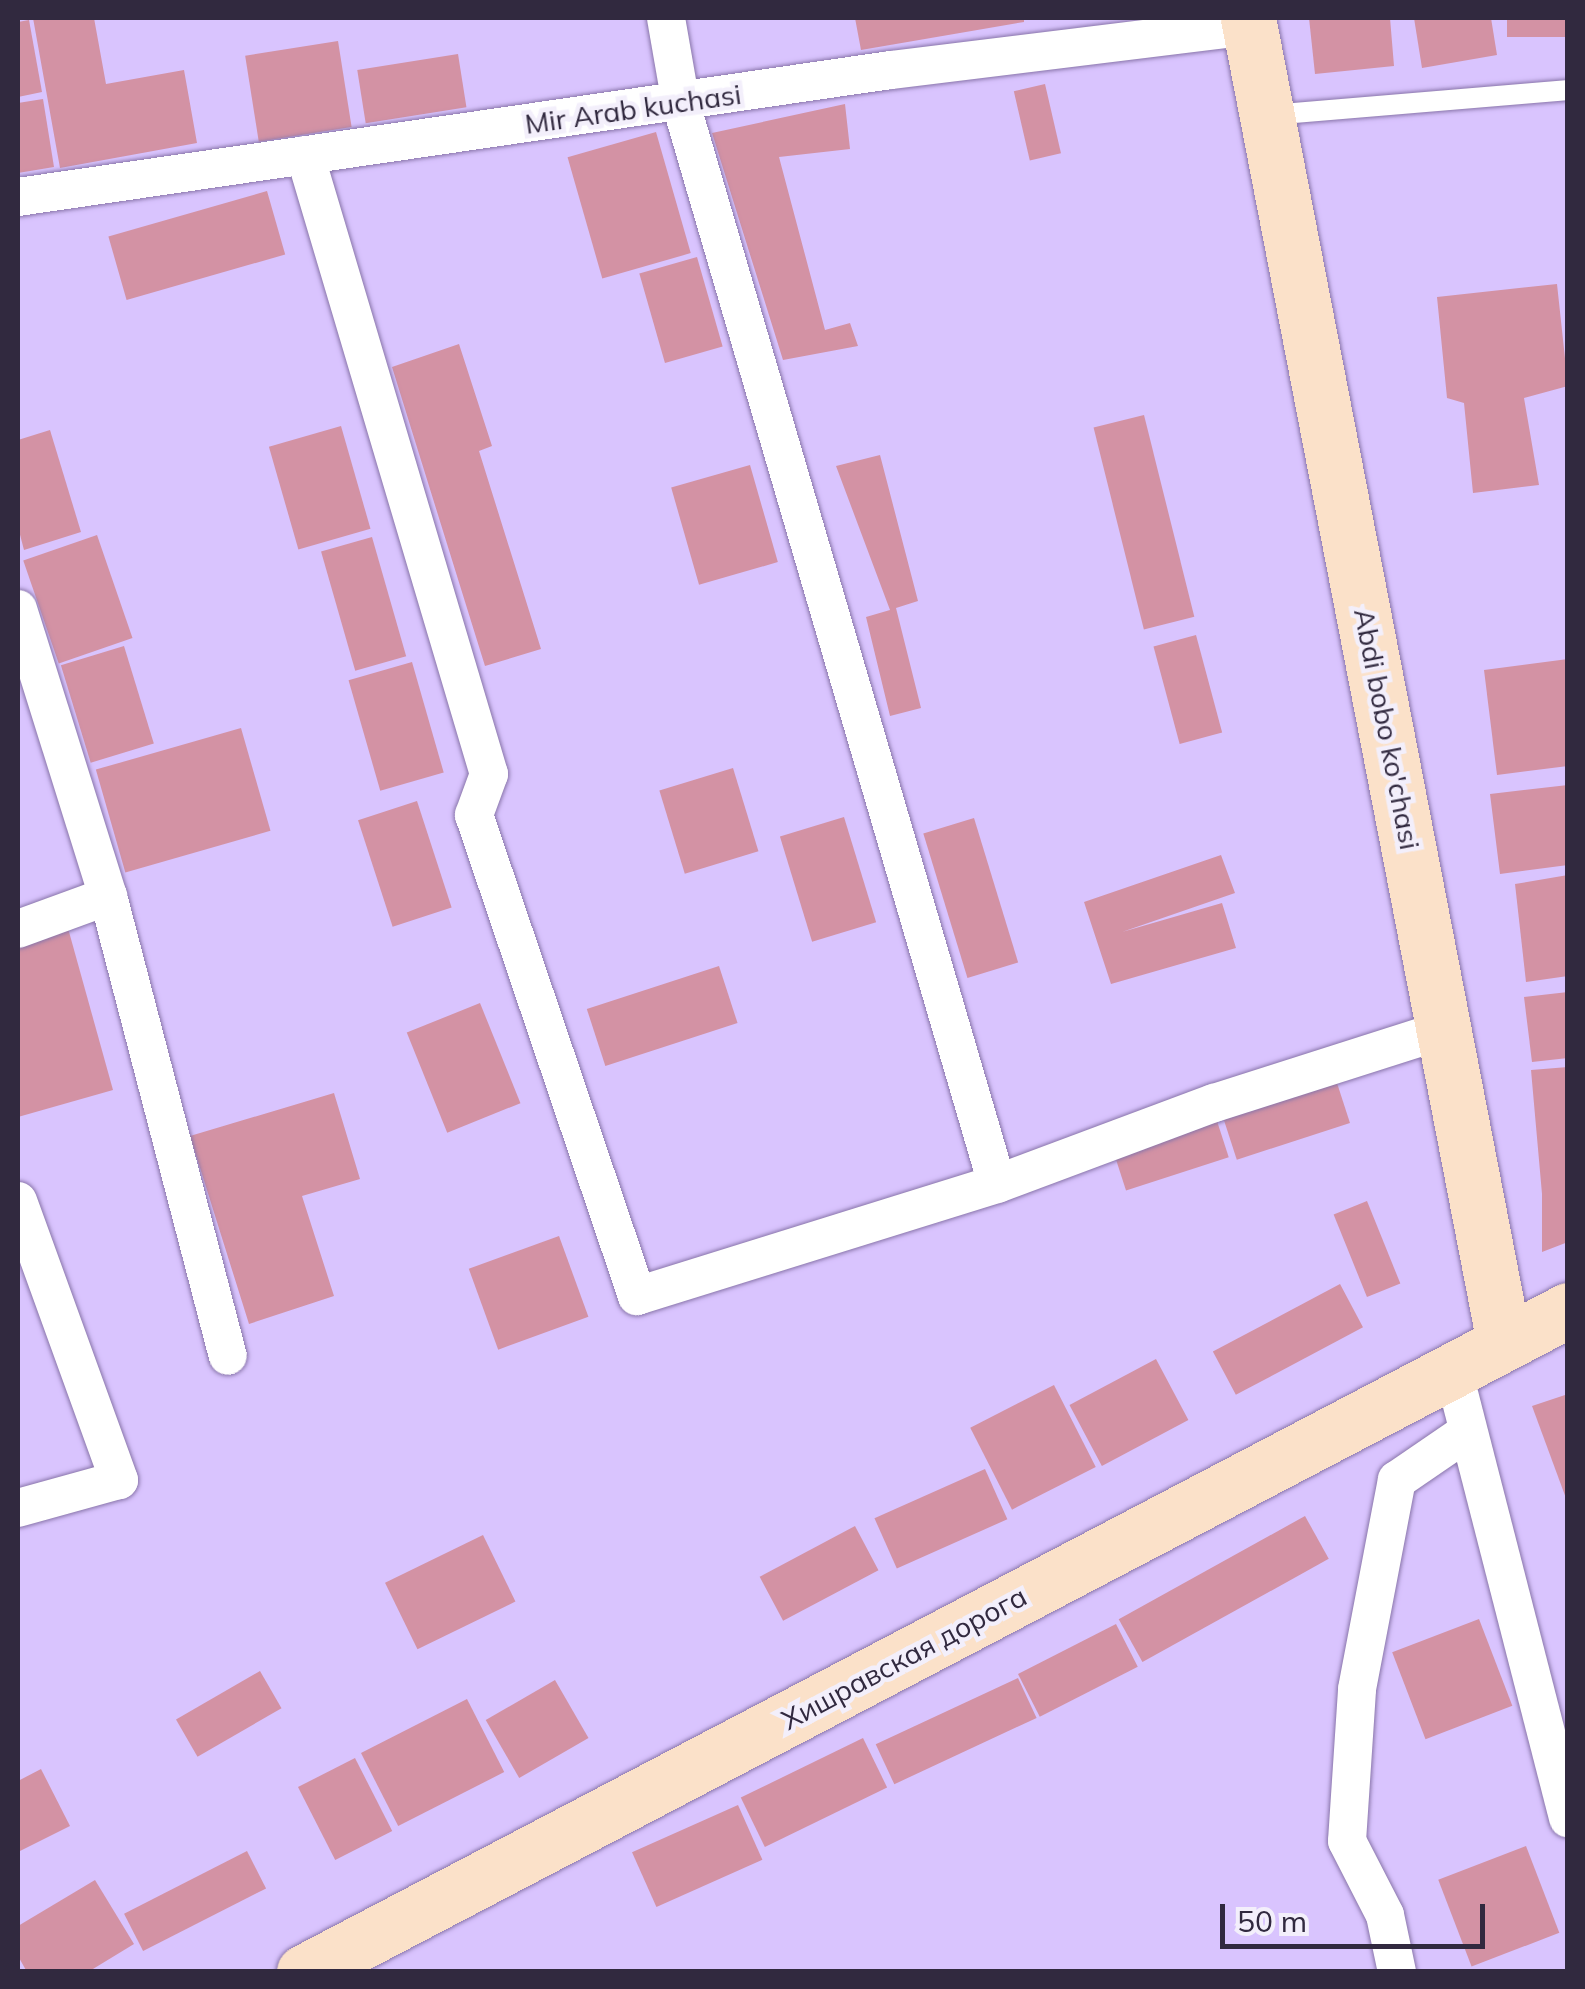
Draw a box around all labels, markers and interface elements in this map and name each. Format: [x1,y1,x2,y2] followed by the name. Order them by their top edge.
[523,77,743,141] street label: Mir Arab kuchasi
[1347,606,1427,852] street label: Abdi bobo ko'chasi
[776,1579,1032,1737] street label: Хишравская дорога
[1225,1884,1490,1946] scale bar
[1237,1902,1307,1940] text: 50 m

